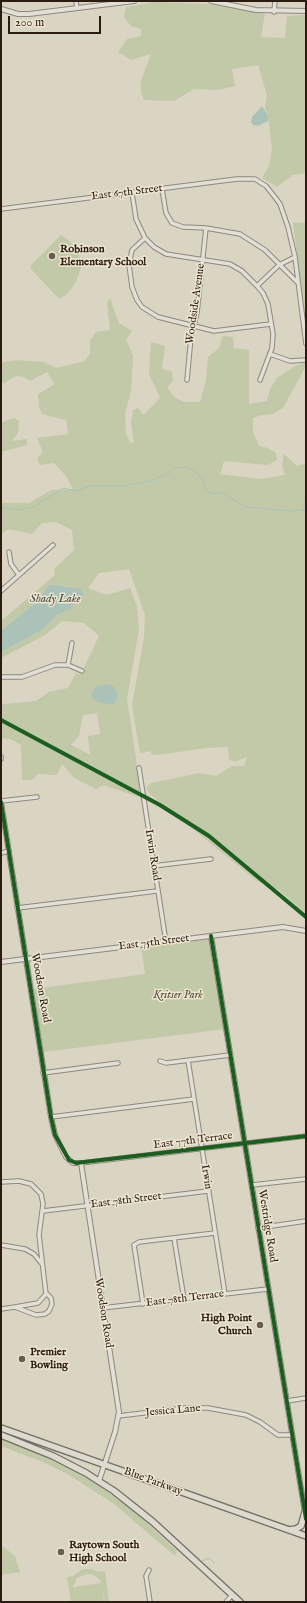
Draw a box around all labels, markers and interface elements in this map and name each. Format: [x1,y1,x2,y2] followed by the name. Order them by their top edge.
[10,8,103,34] scale bar
[15,15,44,30] text: 200 m
[91,182,163,204] street label: East 67th Street
[60,243,146,269] place label: Robinson Elementary School
[47,251,57,261] marker: Robinson Elementary School
[184,263,208,345] street label: Woodside Avenue
[29,593,81,607] water label: Shady Lake
[141,828,163,882] street label: Irwin Road
[118,932,190,954] street label: East 75th Street
[27,952,53,1024] street label: Woodson Road
[153,989,203,1003] park label: Kritser Park
[153,1130,233,1152] street label: East 77th Terrace
[198,1164,214,1190] street label: Irwin
[255,1189,279,1263] street label: Westridge Road
[90,1190,162,1212] street label: East 78th Street
[91,1277,115,1349] street label: Woodson Road
[145,1288,225,1310] street label: East 78th Terrace
[201,1312,252,1338] place label: High Point Church
[255,1320,265,1330] marker: High Point Church
[30,1346,68,1372] place label: Premier Bowling
[17,1354,27,1364] marker: Premier Bowling
[145,1402,201,1420] street label: Jessica Lane
[122,1465,184,1499] street label: Blue Parkway
[69,1539,139,1565] place label: Raytown South High School
[56,1547,66,1557] marker: Raytown South High School

